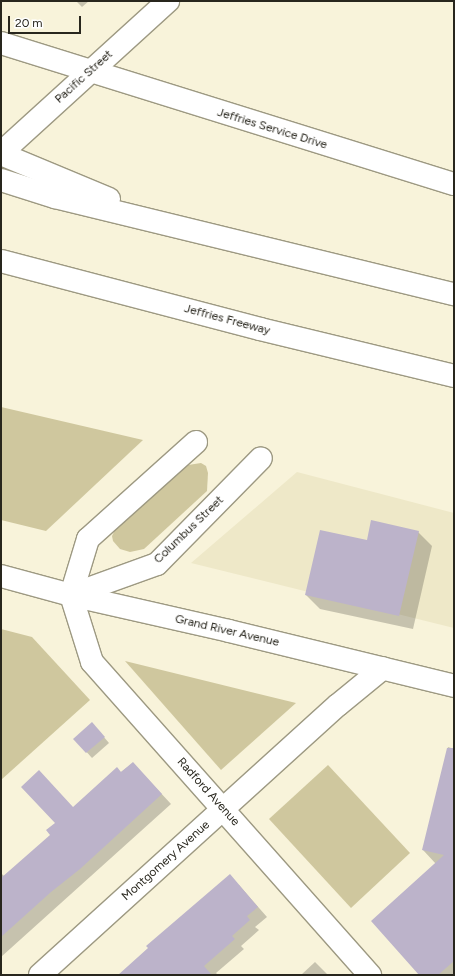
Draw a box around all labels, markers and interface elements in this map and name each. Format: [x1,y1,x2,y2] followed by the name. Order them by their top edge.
[10,8,83,34] scale bar
[15,16,43,30] text: 20 m
[52,47,116,107] street label: Pacific Street
[215,105,329,153] street label: Jeffries Service Drive
[182,302,272,338] street label: Jeffries Freeway
[151,493,227,567] street label: Columbus Street
[173,612,281,650] street label: Grand River Avenue
[174,755,242,829] street label: Radford Avenue
[119,818,213,904] street label: Montgomery Avenue

